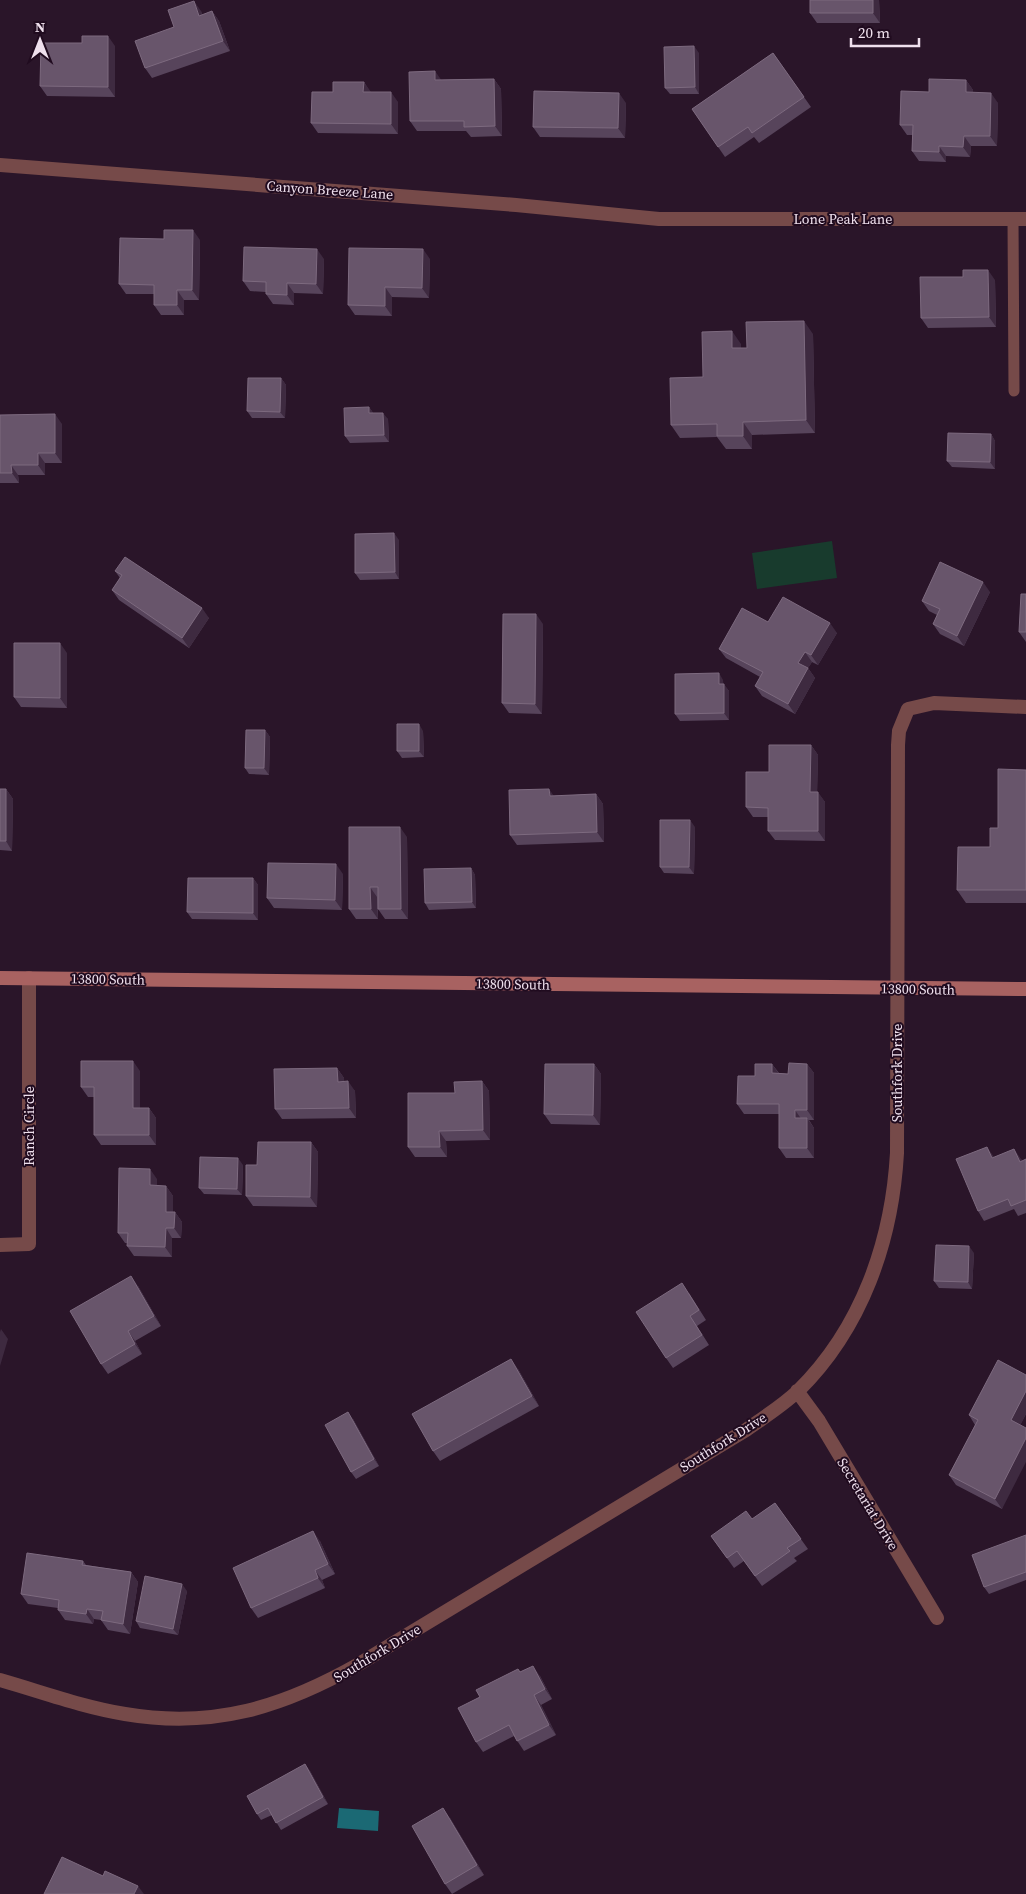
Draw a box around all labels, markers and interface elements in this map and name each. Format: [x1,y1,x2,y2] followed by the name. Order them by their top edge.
[15,15,65,65] north arrow
[851,15,918,47] scale bar
[35,17,45,37] text: N
[858,22,890,43] text: 20 m
[266,176,394,204] street label: Canyon Breeze Lane
[794,209,892,229] street label: Lone Peak Lane
[71,968,145,990] street label: 13800 South
[476,973,550,995] street label: 13800 South
[881,978,955,1000] street label: 13800 South
[887,1024,907,1122] street label: Southfork Drive
[19,1086,39,1166] street label: Ranch Circle
[676,1407,770,1477] street label: Southfork Drive
[833,1454,903,1554] street label: Secretariat Drive
[330,1619,424,1687] street label: Southfork Drive

